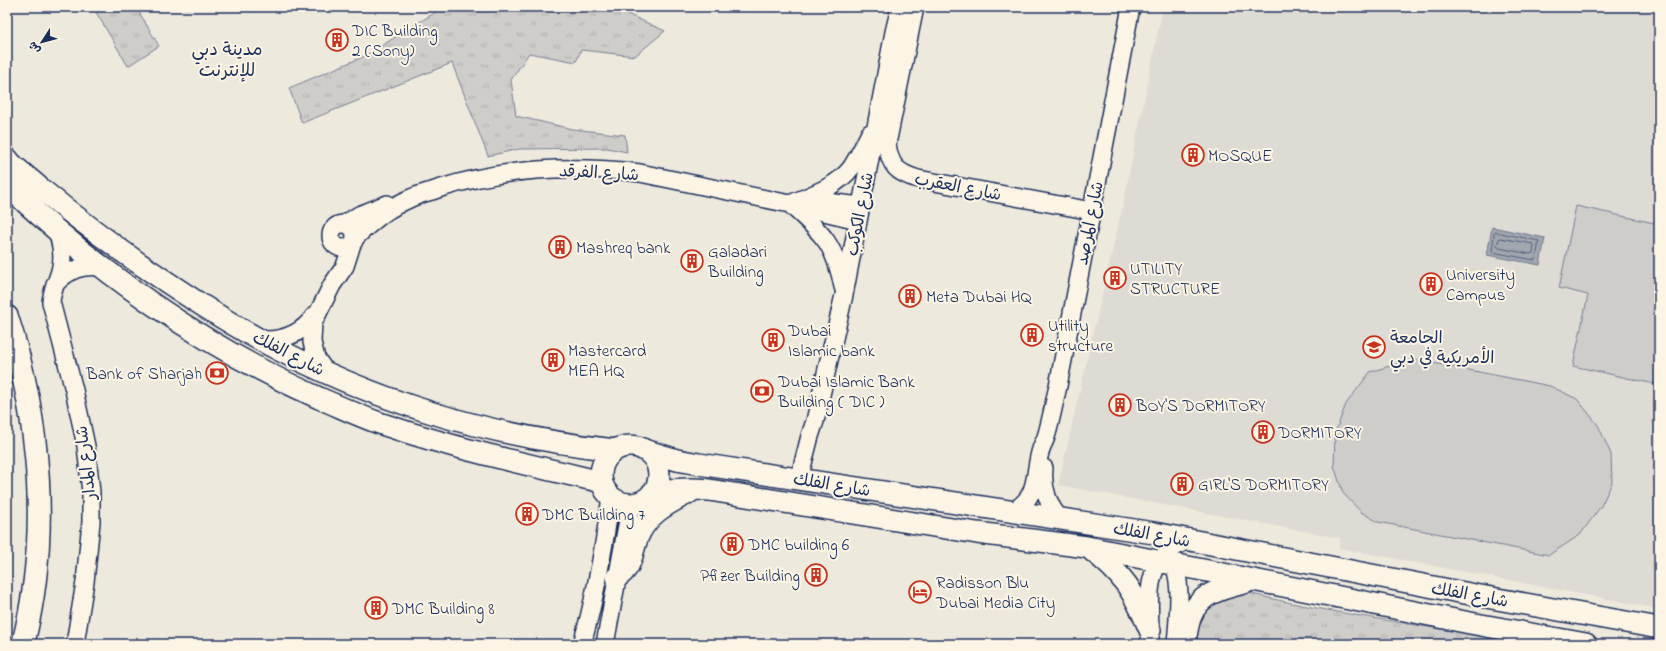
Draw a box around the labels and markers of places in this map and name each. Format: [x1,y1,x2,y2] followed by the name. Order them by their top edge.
[351,19,438,65] place label: DIC Building 2 (Sony)
[324,27,350,53] building icon: DIC Building 2 (Sony)
[1180,142,1206,168] building icon: MOSQUE
[1208,144,1272,169] place label: MOSQUE
[547,234,573,260] building icon: Mashreq bank
[576,236,671,261] place label: Mashreq bank
[707,240,767,287] place label: Galadari Building
[679,248,705,274] building icon: Galadari Building
[1130,257,1220,302] place label: UTILITY STRUCTURE
[1446,263,1515,308] place label: University Campus
[1102,265,1128,291] building icon: UTILITY STRUCTURE
[1418,271,1444,297] building icon: University Campus
[897,283,923,309] building icon: Meta Dubai HQ
[926,285,1033,310] place label: Meta Dubai HQ
[1048,314,1114,359] place label: Utility structure
[787,319,875,364] place label: Dubai Islamic bank
[1019,322,1045,348] building icon: Utility structure
[1390,326,1494,372] place label: الجامعة الأمريكية في دبي
[760,327,786,353] building icon: Dubai Islamic bank
[1361,334,1387,360] school or university icon: الجامعة الأمريكية في دبي
[568,339,647,384] place label: Mastercard MEA HQ
[540,347,566,373] building icon: Mastercard MEA HQ
[204,360,230,386] bank icon: Bank of Sharjah
[85,362,202,387] place label: Bank of Sharjah
[777,370,915,417] place label: Dubai Islamic Bank Building ( DIC )
[749,378,775,404] bank icon: Dubai Islamic Bank Building ( DIC )
[1107,392,1133,418] building icon: BOY'S DORMITORY
[1135,394,1266,419] place label: BOY'S DORMITORY
[1250,419,1276,445] building icon: DORMITORY
[1277,421,1362,446] place label: DORMITORY
[1169,471,1195,497] building icon: GIRL'S DORMITORY
[1198,473,1329,498] place label: GIRL'S DORMITORY
[514,501,540,527] building icon: DMC Building 7
[541,503,645,530] place label: DMC Building 7
[719,531,745,557] building icon: DMC building 6
[747,533,850,560] place label: DMC building 6
[803,562,829,588] building icon: Pfizer Building
[700,564,800,591] place label: Pfizer Building
[935,571,1055,617] place label: Radisson Blu Dubai Media City
[907,579,933,605] hotel icon: Radisson Blu Dubai Media City
[363,595,389,621] building icon: DMC Building 8
[391,597,495,624] place label: DMC Building 8

